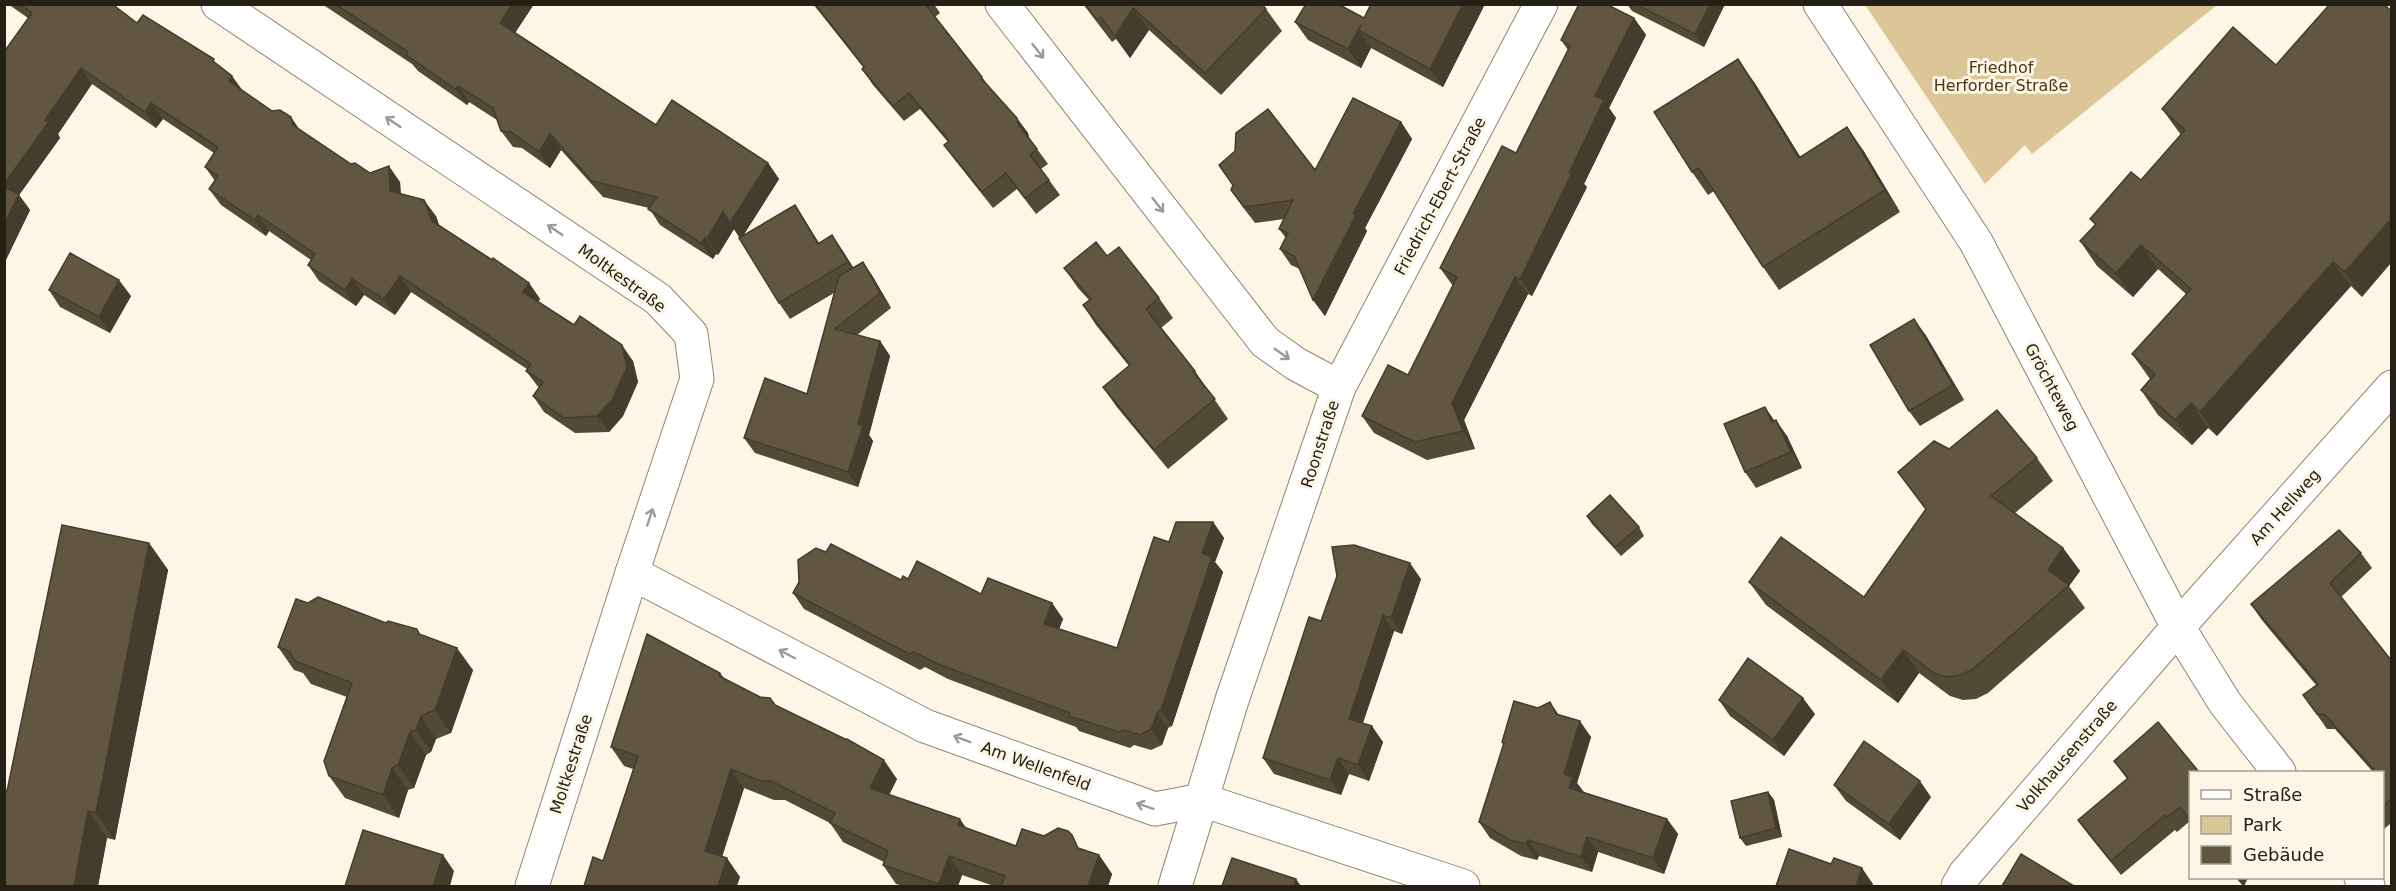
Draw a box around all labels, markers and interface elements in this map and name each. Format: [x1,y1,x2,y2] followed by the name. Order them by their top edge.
[1032,42,1045,58] one-way arrow
[1934,58,2068,95] park label: Friedhof Herforder Straße
[1390,114,1490,278] street label: Friedrich-Ebert-Straße
[386,116,402,128] one-way arrow
[1152,196,1164,212] one-way arrow
[548,224,564,236] one-way arrow
[574,240,670,316] street label: Moltkestraße
[2021,340,2083,434] street label: Gröchteweg
[1273,348,1290,360] one-way arrow
[1297,398,1343,490] street label: Roonstraße
[2246,465,2324,549] street label: Am Hellweg
[646,508,657,527] one-way arrow
[779,648,797,659] one-way arrow
[2013,696,2121,816] street label: Volkhausenstraße
[546,712,596,816] street label: Moltkestraße
[953,733,972,744] one-way arrow
[979,737,1093,795] street label: Am Wellenfeld
[2189,771,2384,879] legend
[2243,784,2302,805] text: Straße
[1137,799,1155,810] one-way arrow
[2243,814,2282,835] text: Park
[2243,844,2324,865] text: Gebäude

